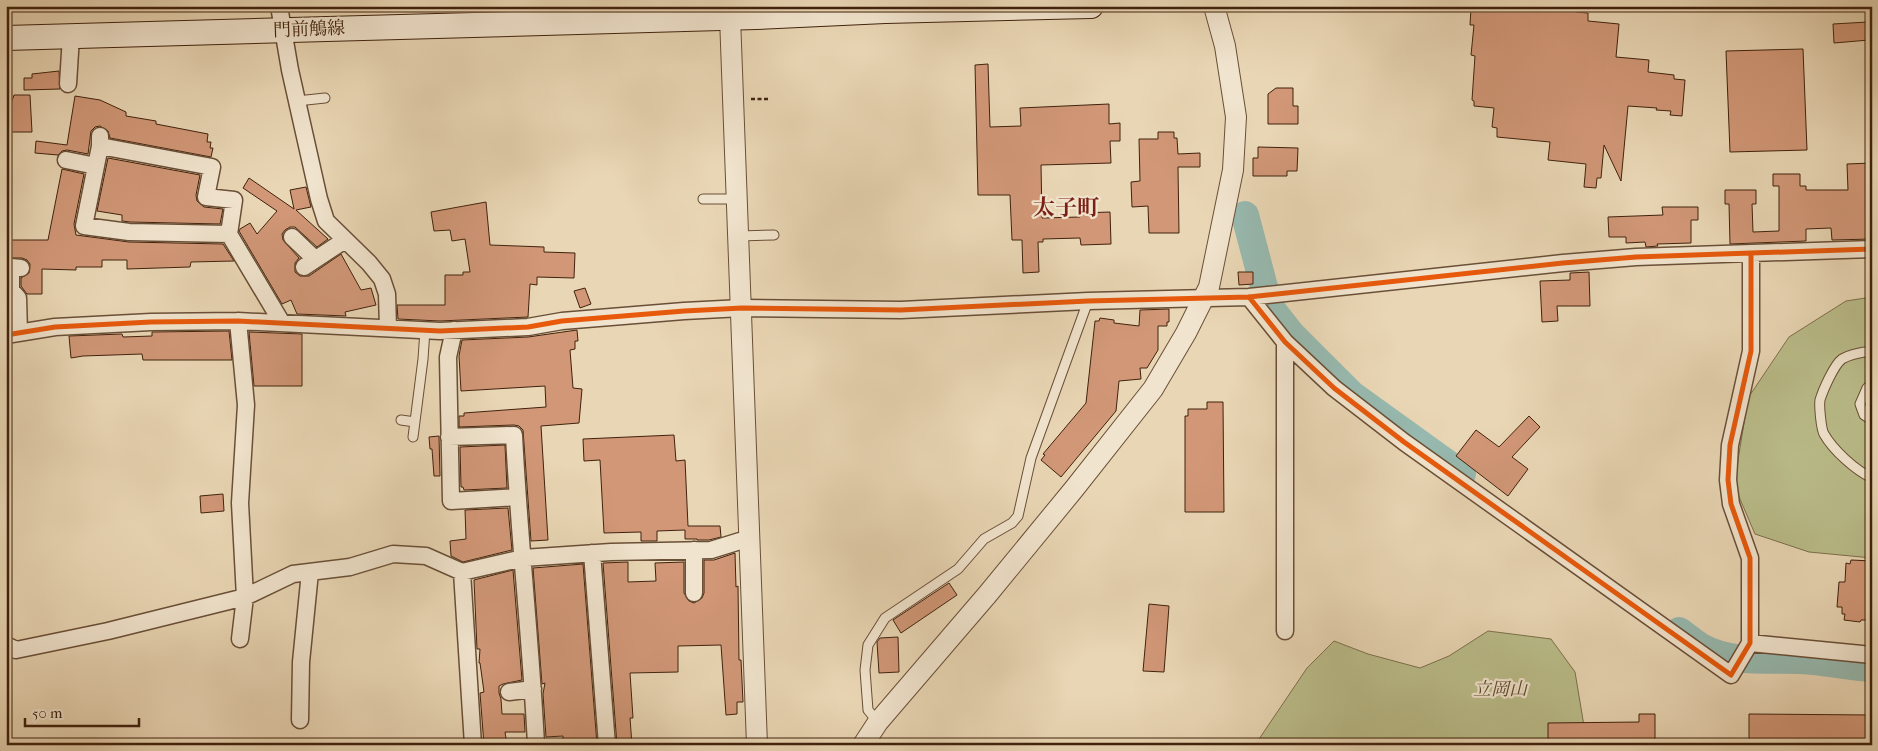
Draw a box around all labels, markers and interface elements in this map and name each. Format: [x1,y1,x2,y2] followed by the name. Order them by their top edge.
[273,18,345,41] street label: 門前鵤線
[1033,195,1099,221] district label: 太子町
[1473,679,1529,700] park label: 立岡山
[25,696,139,728] scale bar
[32,704,63,722] text: 50 m

